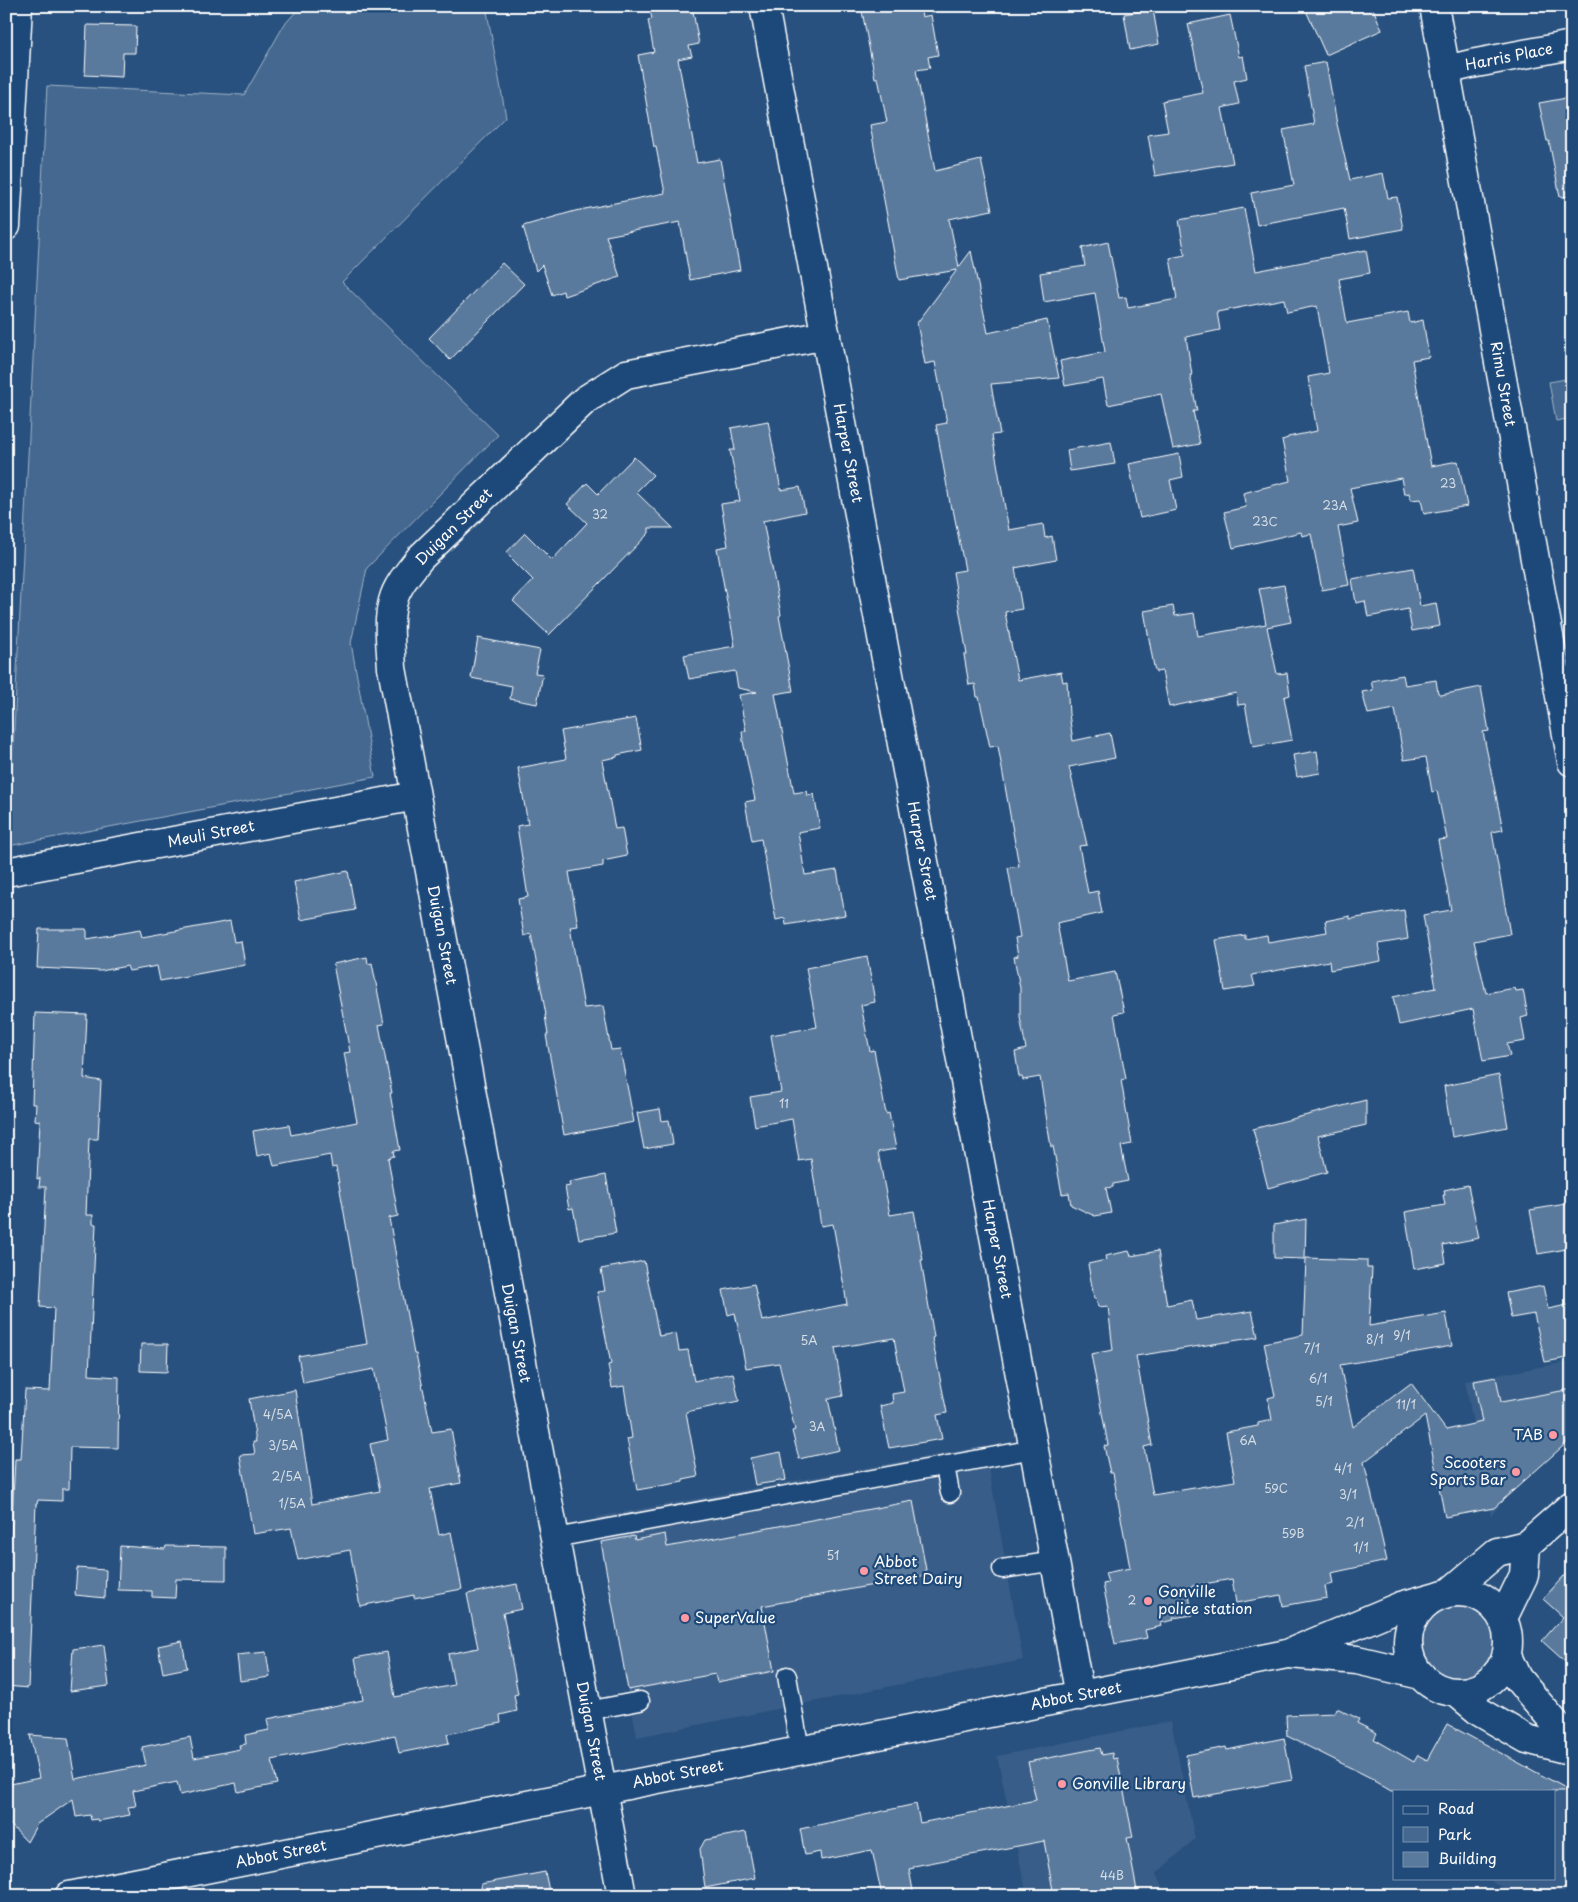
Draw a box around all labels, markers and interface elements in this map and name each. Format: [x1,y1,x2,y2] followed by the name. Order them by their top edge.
[1463,36,1555,75] street label: Harris Place
[1486,339,1523,428] street label: Rimu Street
[829,401,870,504] street label: Harper Street
[1440,474,1456,492] house number: 23
[409,482,497,570] street label: Duigan Street
[1323,496,1348,514] house number: 23A
[592,505,608,523] house number: 32
[1252,512,1278,530] house number: 23C
[903,799,944,902] street label: Harper Street
[165,813,256,852] street label: Meuli Street
[423,883,464,987] street label: Duigan Street
[779,1094,789,1112] house number: 11
[978,1197,1019,1300] street label: Harper Street
[497,1281,538,1385] street label: Duigan Street
[1393,1326,1411,1344] house number: 9/1
[1366,1330,1384,1348] house number: 8/1
[801,1331,817,1349] house number: 5A
[1304,1339,1320,1357] house number: 7/1
[1309,1369,1327,1387] house number: 6/1
[1315,1392,1333,1410] house number: 5/1
[1396,1395,1416,1413] house number: 11/1
[263,1405,293,1423] house number: 4/5A
[809,1417,826,1435] house number: 3A
[1513,1422,1543,1445] place label: TAB
[1547,1429,1559,1441] marker: TAB
[1239,1431,1257,1449] house number: 6A
[268,1436,298,1454] house number: 3/5A
[1429,1450,1506,1490] place label: Scooters Sports Bar
[1334,1459,1352,1477] house number: 4/1
[1510,1466,1522,1478] marker: Scooters Sports Bar
[272,1467,302,1485] house number: 2/5A
[1264,1479,1288,1497] house number: 59C
[1339,1485,1357,1503] house number: 3/1
[278,1494,306,1512] house number: 1/5A
[1346,1513,1364,1531] house number: 2/1
[1282,1524,1305,1542] house number: 59B
[1353,1538,1369,1556] house number: 1/1
[827,1546,839,1564] house number: 51
[874,1549,963,1589] place label: Abbot Street Dairy
[858,1565,870,1577] marker: Abbot Street Dairy
[1158,1579,1253,1619] place label: Gonville police station
[1128,1591,1136,1609] house number: 2
[1142,1595,1154,1607] marker: Gonville police station
[695,1605,776,1628] place label: SuperValue
[679,1612,691,1624] marker: SuperValue
[1028,1674,1123,1715] street label: Abbot Street
[572,1679,613,1783] street label: Duigan Street
[630,1752,725,1793] street label: Abbot Street
[1072,1771,1186,1794] place label: Gonville Library
[1056,1778,1068,1790] marker: Gonville Library
[1393,1790,1556,1880] legend
[1438,1796,1474,1819] text: Road
[1438,1822,1472,1845] text: Park
[233,1832,328,1873] street label: Abbot Street
[1438,1846,1497,1869] text: Building
[1100,1866,1124,1884] house number: 44B

